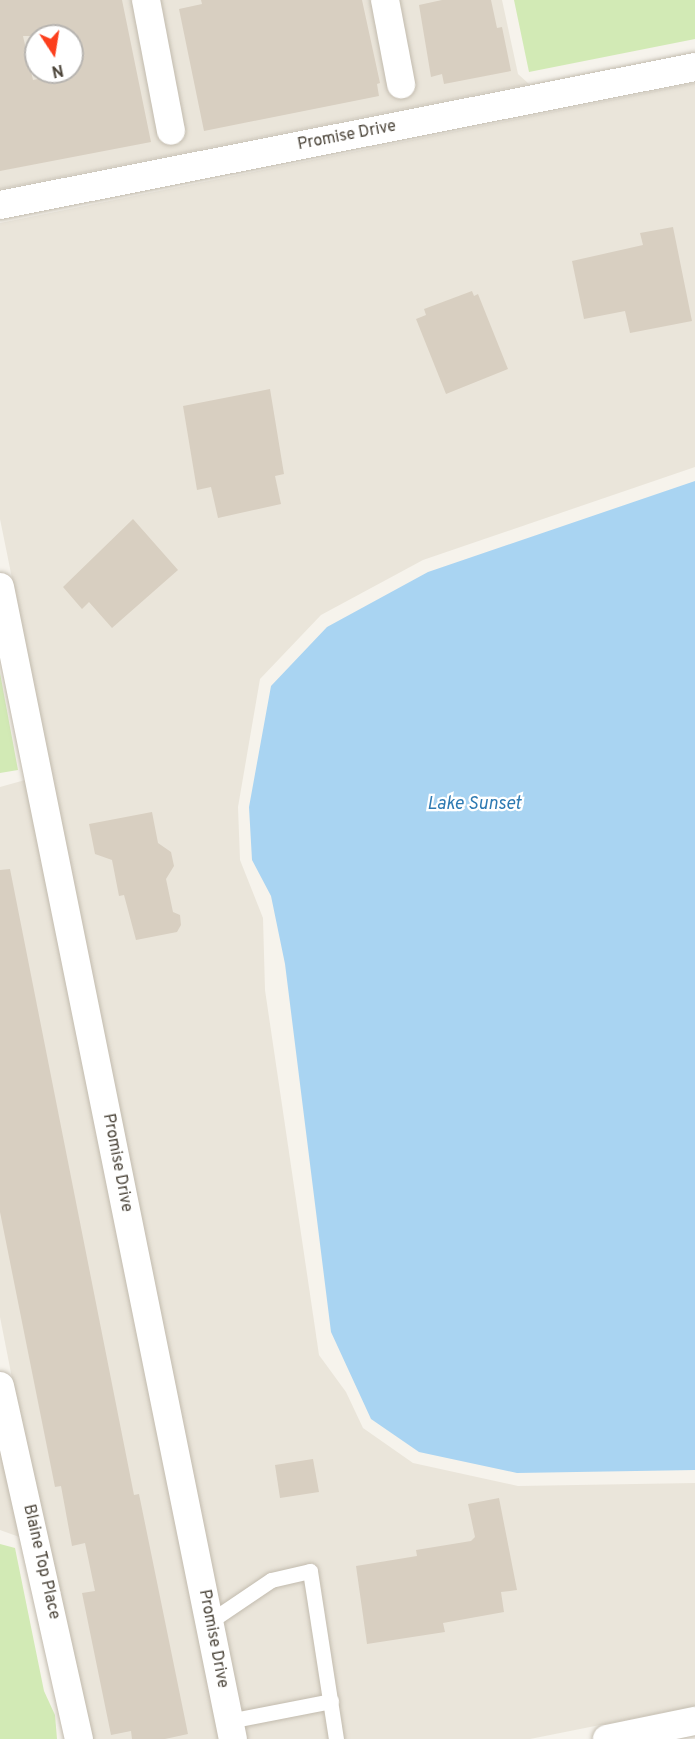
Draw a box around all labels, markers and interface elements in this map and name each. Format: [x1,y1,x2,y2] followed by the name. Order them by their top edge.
[24,24,84,84] north arrow
[50,59,65,81] text: N
[296,117,398,155] street label: Promise Drive
[427,794,521,816] water label: Lake Sunset
[98,1112,136,1214] street label: Promise Drive
[18,1502,64,1622] street label: Blaine Top Place
[194,1588,232,1690] street label: Promise Drive

